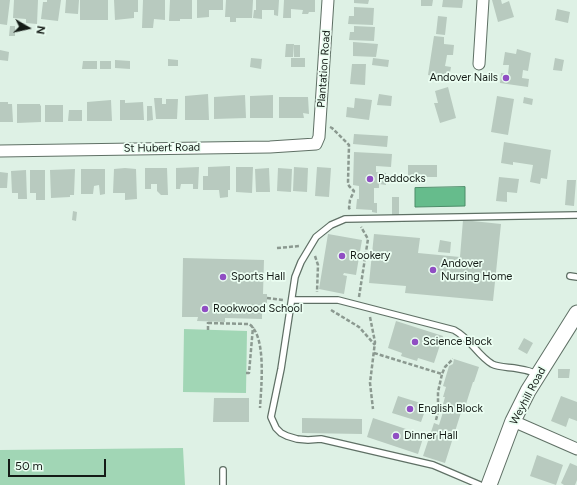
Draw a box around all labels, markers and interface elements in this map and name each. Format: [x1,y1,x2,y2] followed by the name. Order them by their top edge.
[8,8,48,48] north arrow
[33,25,47,35] text: N
[315,30,333,108] street label: Plantation Road
[429,71,498,85] place label: Andover Nails
[501,73,511,83] marker: Andover Nails
[124,141,200,155] street label: St Hubert Road
[378,172,426,186] place label: Paddocks
[365,174,375,184] marker: Paddocks
[350,249,390,263] place label: Rookery
[337,251,347,261] marker: Rookery
[441,257,512,283] place label: Andover Nursing Home
[428,265,438,275] marker: Andover Nursing Home
[231,270,285,284] place label: Sports Hall
[218,272,228,282] marker: Sports Hall
[213,302,302,316] place label: Rookwood School
[200,304,210,314] marker: Rookwood School
[423,335,492,349] place label: Science Block
[410,337,420,347] marker: Science Block
[507,365,549,427] street label: Weyhill Road
[418,402,483,416] place label: English Block
[405,404,415,414] marker: English Block
[404,429,458,443] place label: Dinner Hall
[391,431,401,441] marker: Dinner Hall
[10,451,108,477] scale bar
[15,459,43,473] text: 50 m

